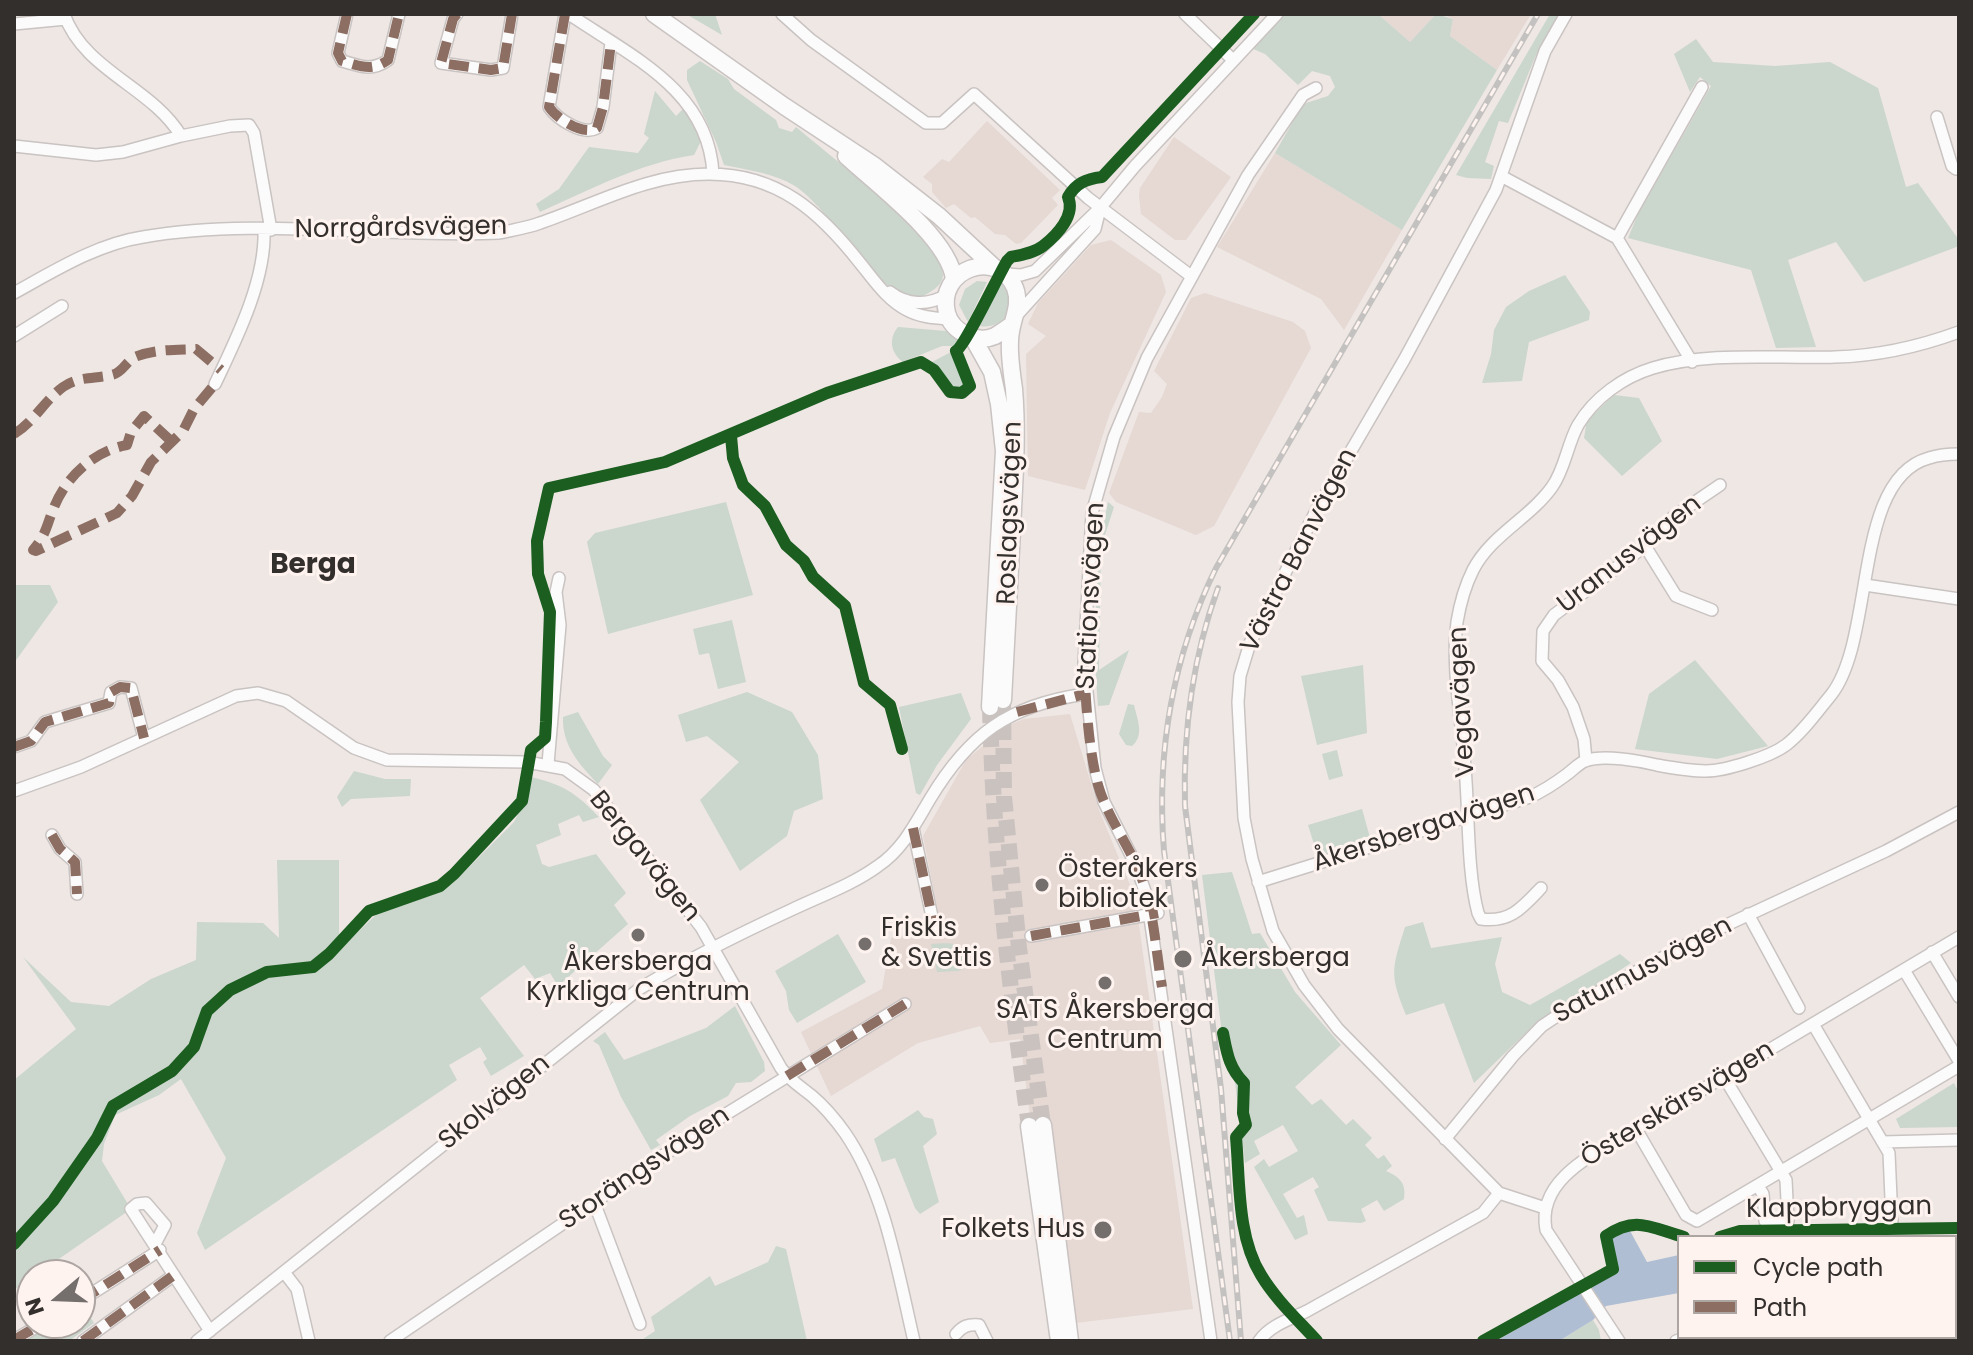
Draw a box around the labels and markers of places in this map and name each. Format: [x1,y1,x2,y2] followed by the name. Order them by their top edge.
[1058,854,1198,916] place label: Österåkers bibliotek
[1033,876,1051,894] marker: Österåkers bibliotek
[881,913,992,974] place label: Friskis & Svettis
[629,926,647,944] marker: Åkersberga Kyrkliga Centrum
[856,935,874,953] marker: Friskis & Svettis
[1201,943,1350,975] place label: Åkersberga
[526,947,750,1008] place label: Åkersberga Kyrkliga Centrum
[1172,948,1194,970] marker: Åkersberga
[1096,974,1114,992] marker: SATS Åkersberga Centrum
[996,995,1214,1056] place label: SATS Åkersberga Centrum
[941,1214,1085,1246] place label: Folkets Hus
[1092,1219,1114,1241] marker: Folkets Hus

